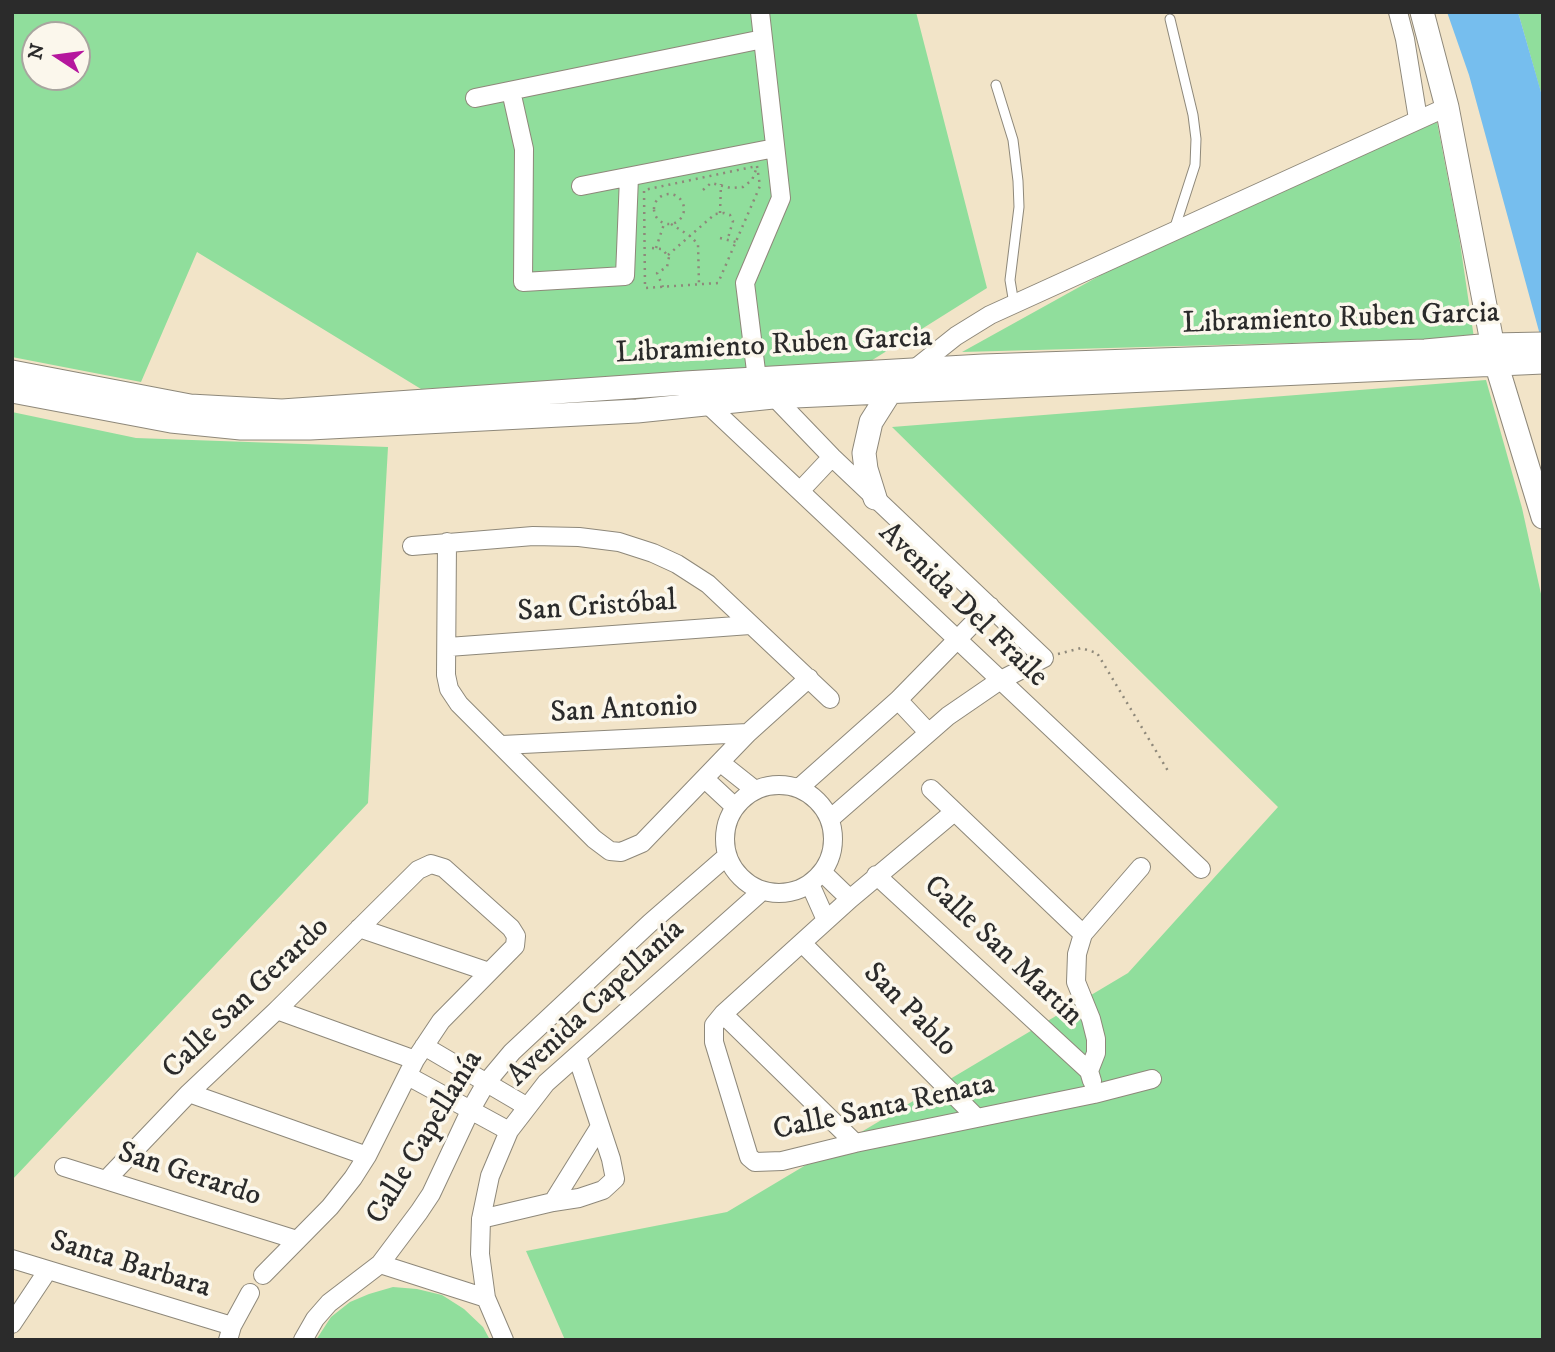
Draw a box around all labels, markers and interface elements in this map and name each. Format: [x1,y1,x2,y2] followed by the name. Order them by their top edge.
[21,21,91,91] north arrow
[24,41,50,62] text: N
[1182,296,1500,344] street label: Libramiento Ruben Garcia
[615,321,933,373] street label: Libramiento Ruben Garcia
[870,516,1054,696] street label: Avenida Del Fraile
[516,584,678,632] street label: San Cristóbal
[549,689,699,733] street label: San Antonio
[915,869,1089,1035] street label: Calle San Martin
[156,910,338,1088] street label: Calle San Gerardo
[501,913,693,1095] street label: Avenida Capellanía
[854,956,964,1066] street label: San Pablo
[360,1044,492,1232] street label: Calle Capellanía
[770,1068,998,1150] street label: Calle Santa Renata
[113,1136,265,1216] street label: San Gerardo
[45,1224,215,1308] street label: Santa Barbara

